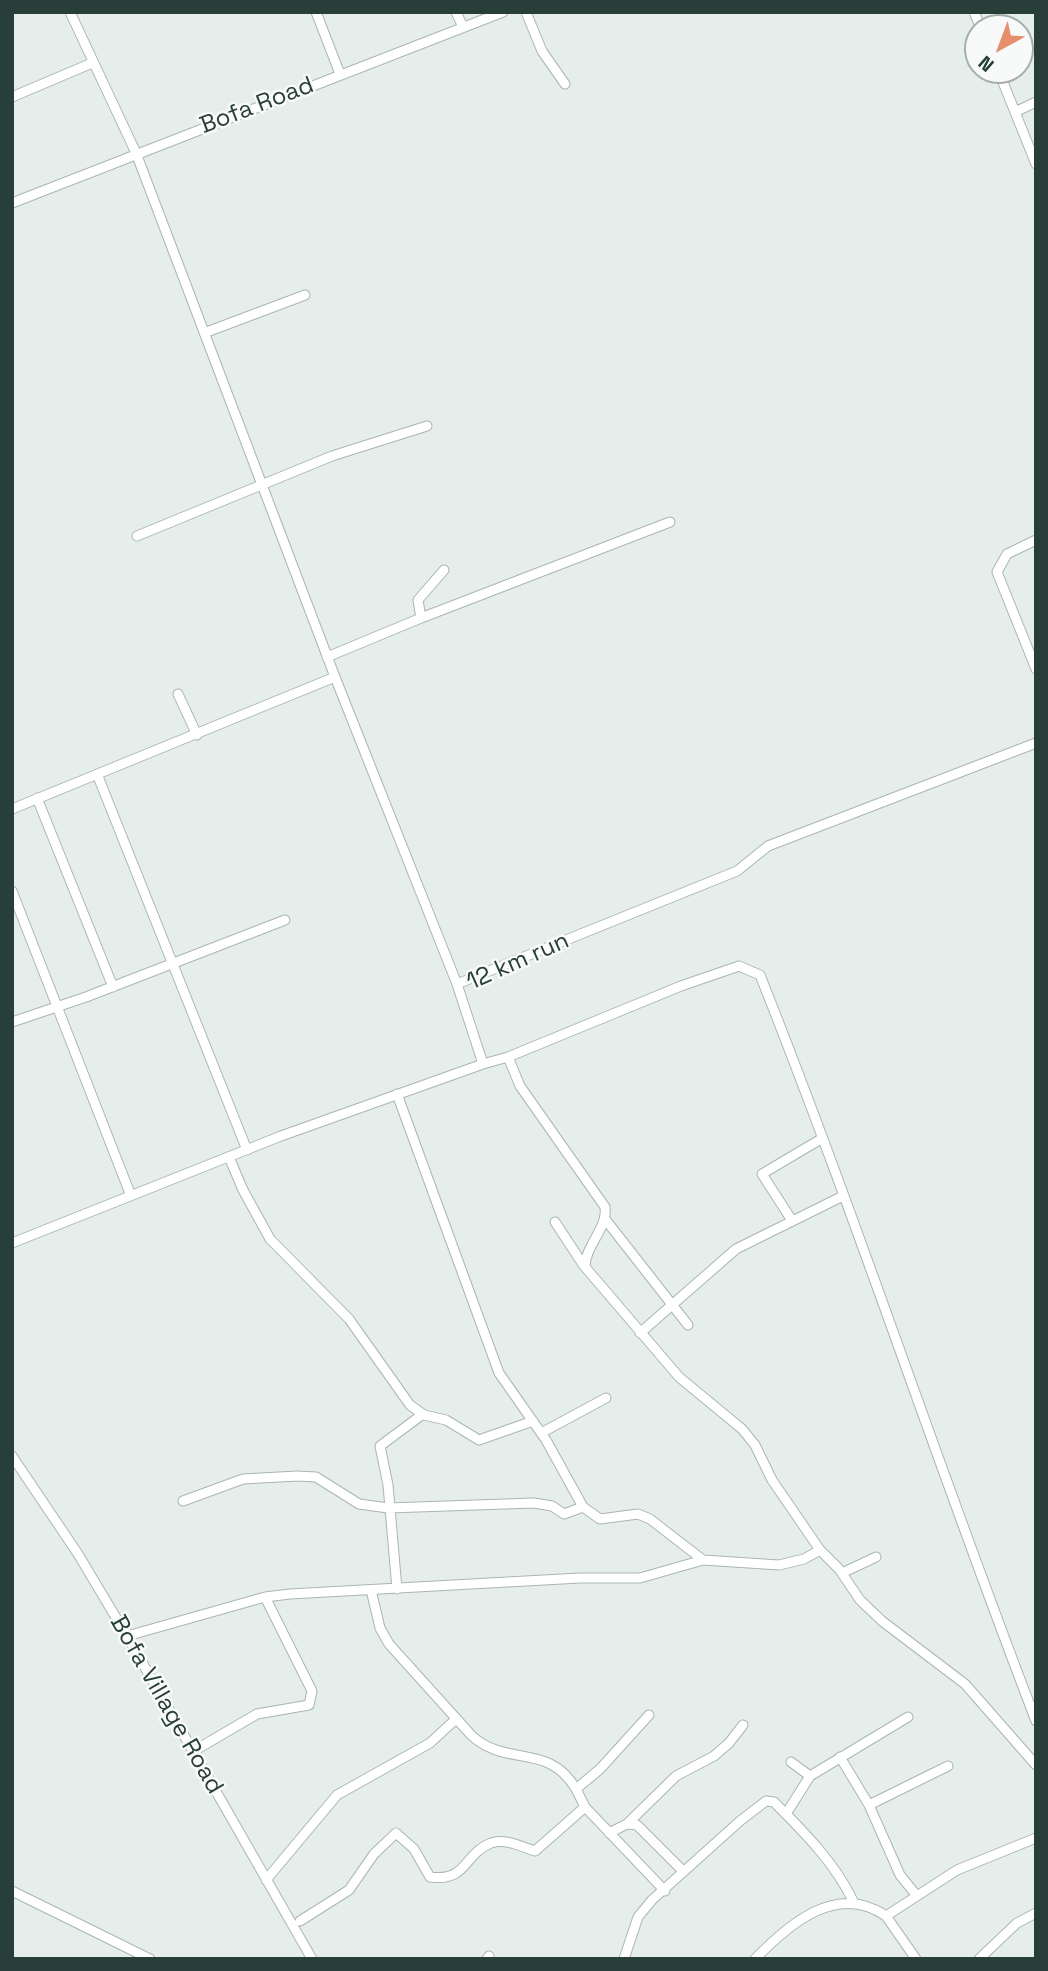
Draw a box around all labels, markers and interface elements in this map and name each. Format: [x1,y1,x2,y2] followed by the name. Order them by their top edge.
[964,14,1034,84] north arrow
[973,50,999,77] text: N
[196,71,318,141] street label: Bofa Road
[462,927,574,997] street label: 12 km run
[103,1611,229,1799] street label: Bofa Village Road

